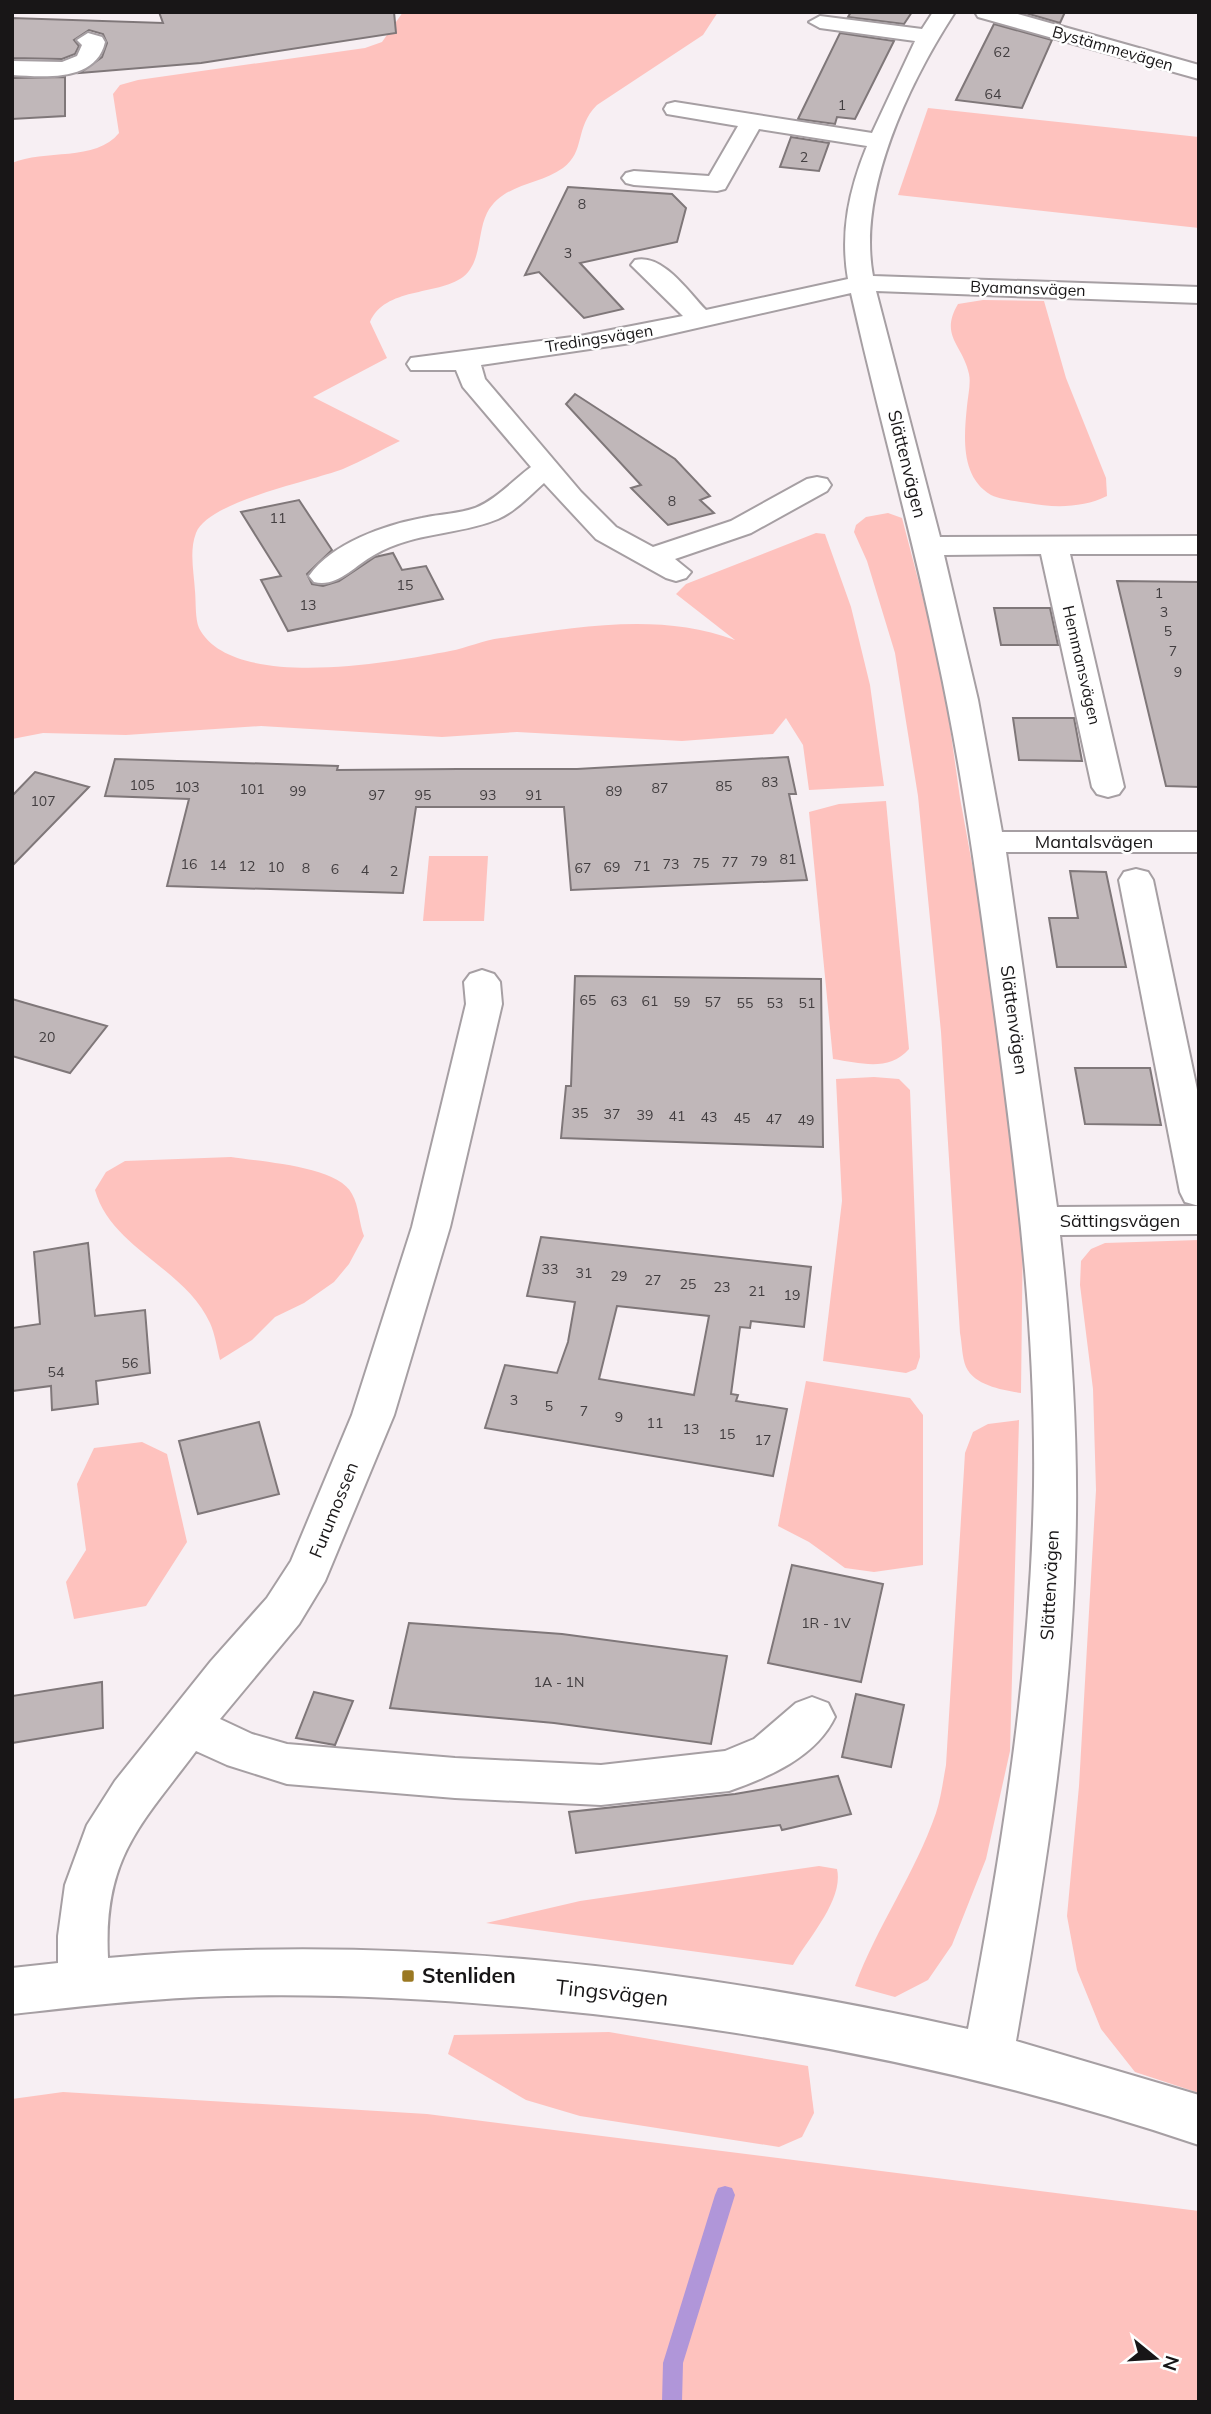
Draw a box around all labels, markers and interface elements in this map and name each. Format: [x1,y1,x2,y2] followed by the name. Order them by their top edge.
[1050,21,1176,75] street label: Bystämmevägen
[994,43,1010,61] house number: 62
[985,85,1002,103] house number: 64
[838,96,846,114] house number: 1
[800,148,808,166] house number: 2
[578,195,586,213] house number: 8
[564,244,572,262] house number: 3
[970,276,1086,300] street label: Byamansvägen
[544,320,654,356] street label: Tredingsvägen
[883,408,932,520] street label: Slättenvägen
[668,492,676,510] house number: 8
[270,509,286,527] house number: 11
[397,576,413,594] house number: 15
[1155,584,1163,602] house number: 1
[300,596,316,614] house number: 13
[1059,603,1105,727] street label: Hemmansvägen
[1160,603,1168,621] house number: 3
[1164,622,1172,640] house number: 5
[1169,642,1177,660] house number: 7
[1174,663,1182,681] house number: 9
[762,773,778,791] house number: 83
[129,776,155,794] house number: 105
[716,777,732,795] house number: 85
[174,778,200,796] house number: 103
[652,779,668,797] house number: 87
[239,780,265,798] house number: 101
[290,782,306,800] house number: 99
[606,782,622,800] house number: 89
[369,786,385,804] house number: 97
[415,786,431,804] house number: 95
[480,786,496,804] house number: 93
[526,786,542,804] house number: 91
[30,792,56,810] house number: 107
[1035,830,1153,853] street label: Mantalsvägen
[780,850,796,868] house number: 81
[751,852,767,870] house number: 79
[722,853,738,871] house number: 77
[693,854,709,872] house number: 75
[181,855,197,873] house number: 16
[663,855,679,873] house number: 73
[210,856,227,874] house number: 14
[239,857,255,875] house number: 12
[634,857,650,875] house number: 71
[268,858,284,876] house number: 10
[604,858,620,876] house number: 69
[302,859,310,877] house number: 8
[575,859,591,877] house number: 67
[331,860,339,878] house number: 6
[361,861,370,879] house number: 4
[390,862,398,880] house number: 2
[995,964,1034,1076] street label: Slättenvägen
[580,991,596,1009] house number: 65
[611,992,627,1010] house number: 63
[642,992,658,1010] house number: 61
[674,993,690,1011] house number: 59
[705,993,721,1011] house number: 57
[737,994,753,1012] house number: 55
[767,994,783,1012] house number: 53
[799,994,815,1012] house number: 51
[39,1028,55,1046] house number: 20
[572,1104,588,1122] house number: 35
[604,1105,620,1123] house number: 37
[637,1106,653,1124] house number: 39
[669,1107,685,1125] house number: 41
[701,1108,717,1126] house number: 43
[734,1109,750,1127] house number: 45
[766,1110,782,1128] house number: 47
[798,1111,814,1129] house number: 49
[1060,1209,1180,1232] street label: Sättingsvägen
[542,1260,558,1278] house number: 33
[576,1264,592,1282] house number: 31
[611,1267,627,1285] house number: 29
[645,1271,661,1289] house number: 27
[680,1275,696,1293] house number: 25
[714,1278,730,1296] house number: 23
[749,1282,765,1300] house number: 21
[784,1286,800,1304] house number: 19
[122,1354,138,1372] house number: 56
[48,1363,65,1381] house number: 54
[510,1391,518,1409] house number: 3
[545,1397,553,1415] house number: 5
[580,1402,588,1420] house number: 7
[615,1408,623,1426] house number: 9
[647,1414,663,1432] house number: 11
[683,1420,699,1438] house number: 13
[719,1425,735,1443] house number: 15
[755,1431,771,1449] house number: 17
[304,1458,363,1561] street label: Furumossen
[1035,1529,1064,1641] street label: Slättenvägen
[801,1614,851,1632] house number: 1R - 1V
[534,1673,584,1691] house number: 1A - 1N
[422,1962,516,1988] place label: Stenliden
[400,1968,416,1984] marker: Stenliden
[555,1973,670,2011] street label: Tingsvägen
[1120,2323,1190,2393] north arrow
[1158,2353,1185,2374] text: N

